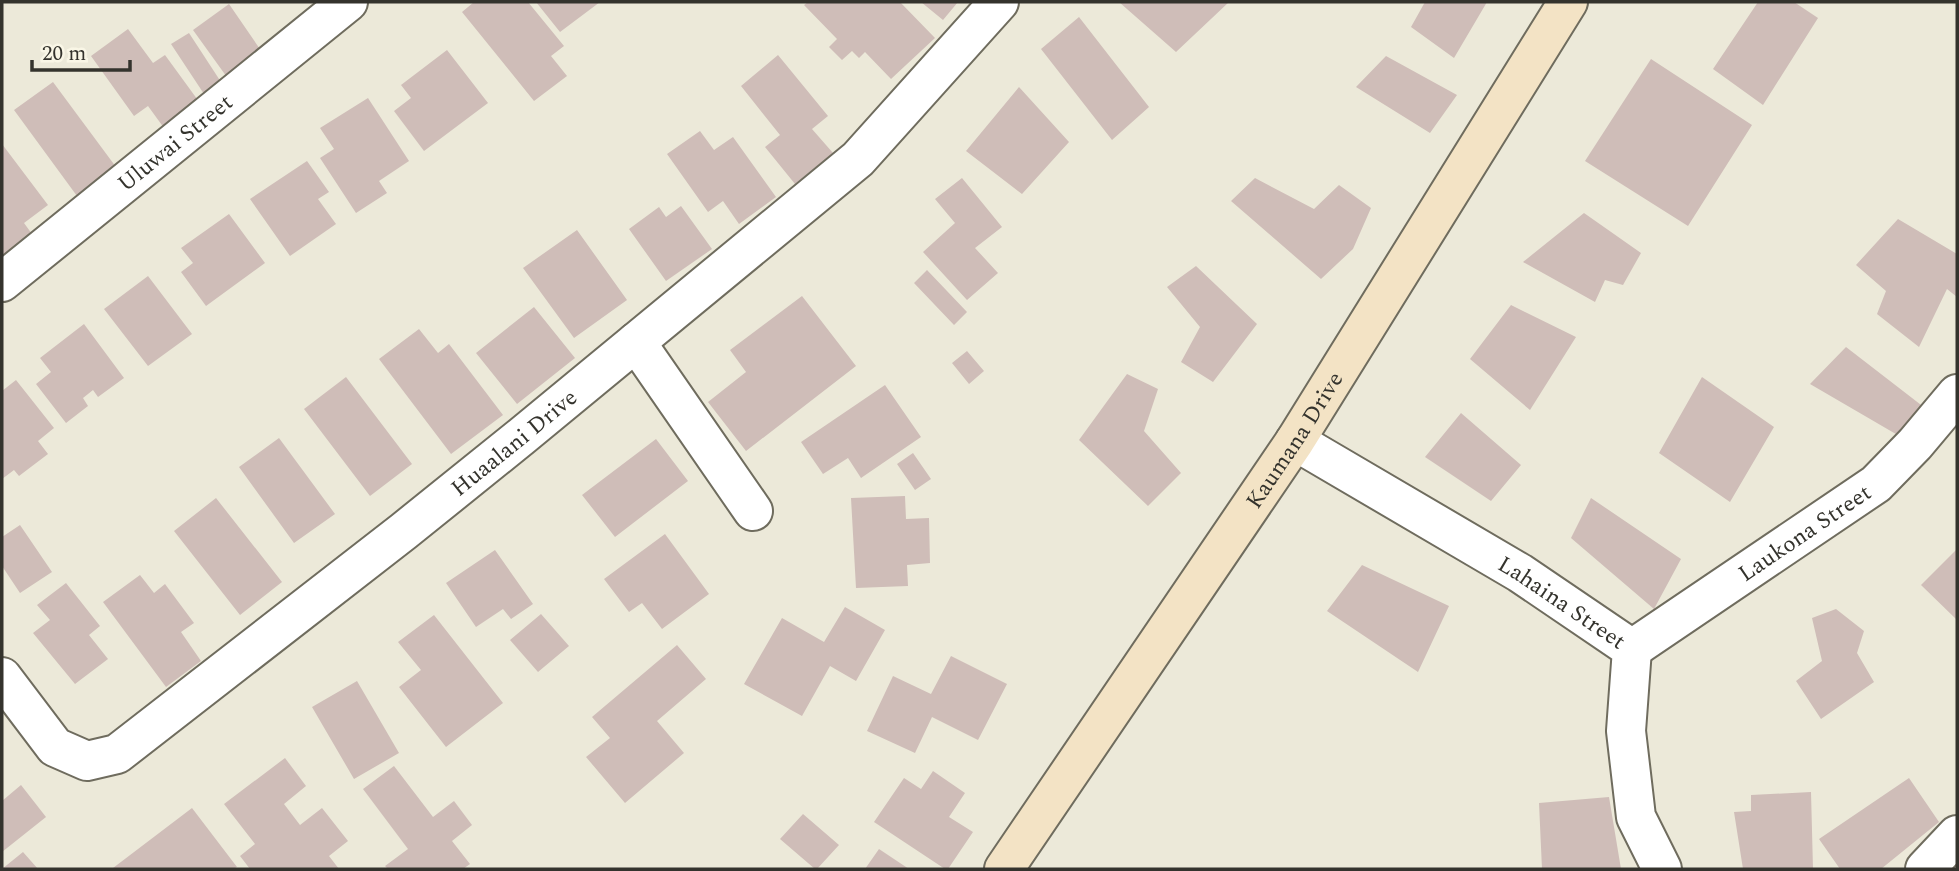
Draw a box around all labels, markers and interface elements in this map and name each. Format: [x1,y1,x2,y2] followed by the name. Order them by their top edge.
[32,28,130,72] scale bar
[42,38,86,70] text: 20 m
[110,86,241,201] street label: Uluwai Street
[1238,365,1353,517] street label: Kaumana Drive
[444,381,586,506] street label: Huaalani Drive
[1731,476,1879,591] street label: Laukona Street
[1491,548,1633,659] street label: Lahaina Street

